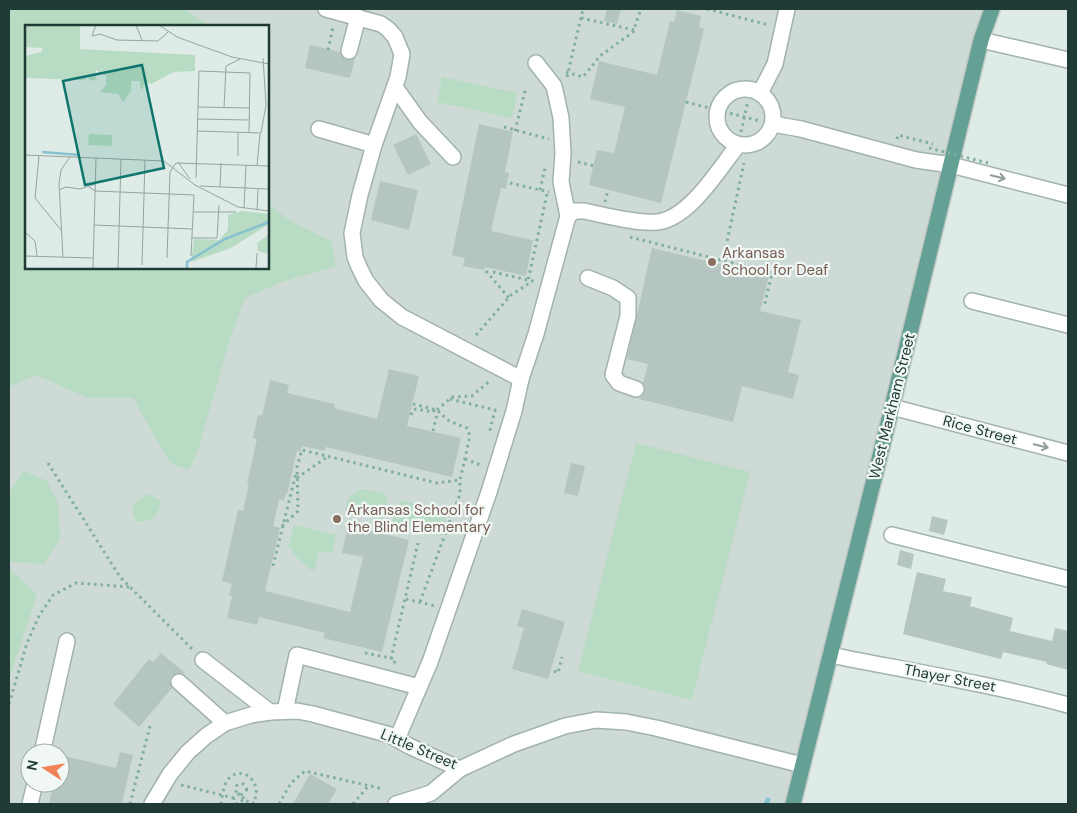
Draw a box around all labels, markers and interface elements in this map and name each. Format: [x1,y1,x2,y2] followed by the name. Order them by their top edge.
[25,25,269,269] inset map
[989,173,1005,182] one-way arrow
[722,243,828,280] place label: Arkansas School for Deaf
[706,256,718,268] marker: Arkansas School for Deaf
[864,331,920,481] street label: West Markham Street
[941,410,1019,450] street label: Rice Street
[1032,442,1048,451] one-way arrow
[347,500,491,537] place label: Arkansas School for the Blind Elementary
[331,513,343,525] marker: Arkansas School for the Blind Elementary
[902,659,998,697] street label: Thayer Street
[378,724,461,774] street label: Little Street
[20,743,70,793] north arrow
[22,758,42,772] text: N

